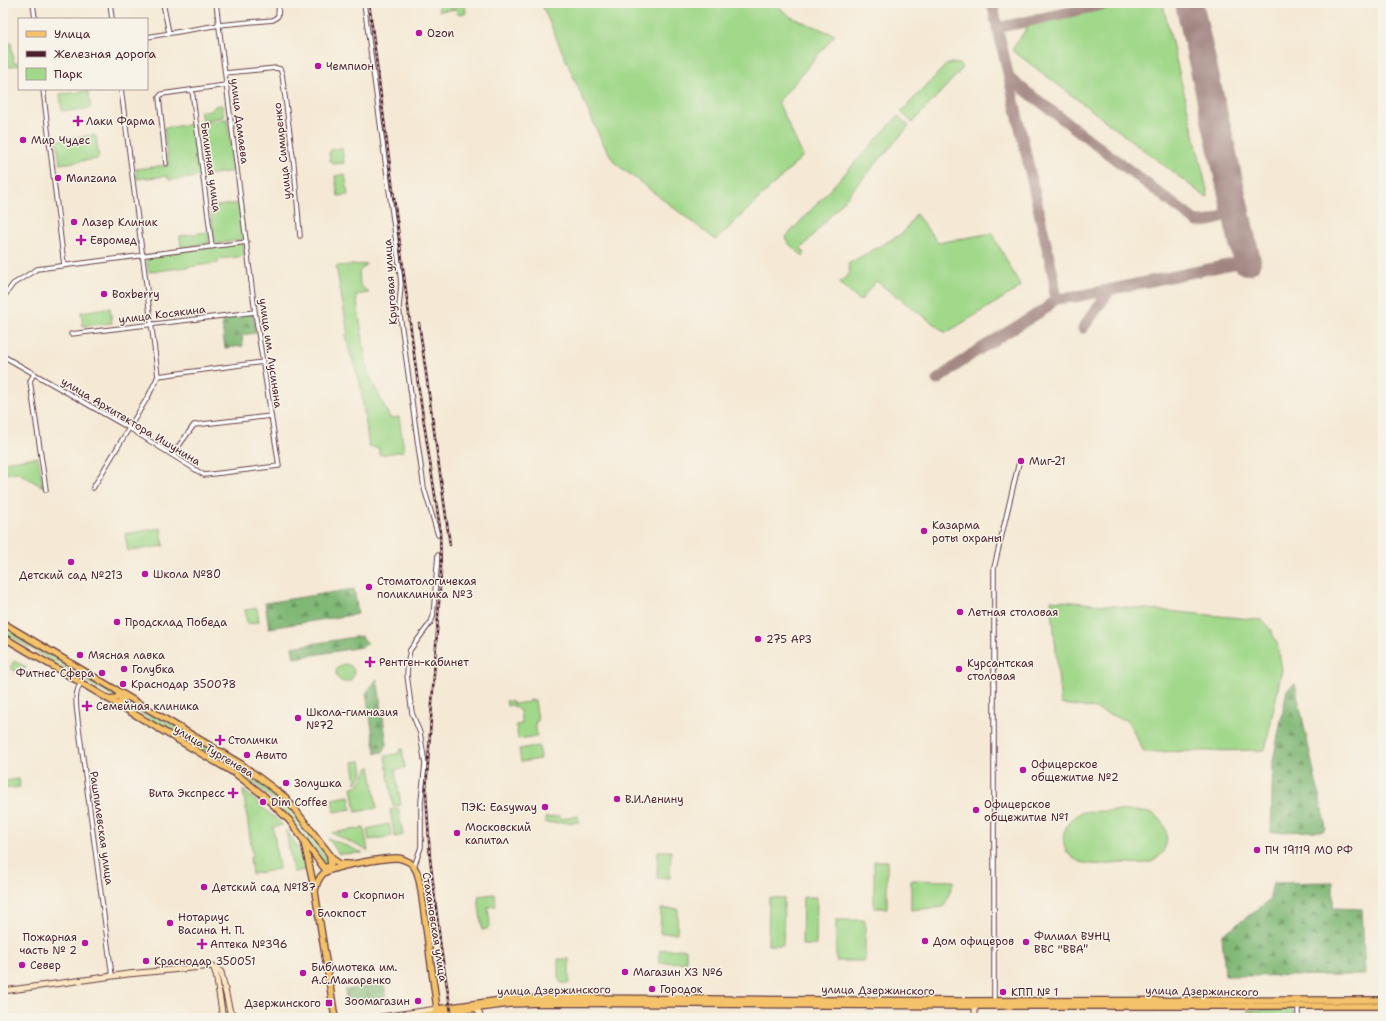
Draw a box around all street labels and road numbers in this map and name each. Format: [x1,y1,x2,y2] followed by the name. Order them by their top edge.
[227,77,252,165] street label: улица Дамаева
[270,101,295,200] street label: улица Симиренко
[197,121,224,213] street label: Былинная улица
[380,238,401,325] street label: Круговая улица
[255,297,286,409] street label: улица им. Лусиняна
[118,302,207,327] street label: улица Косякина
[58,374,203,469] street label: улица Архитектора Ишунина
[171,722,257,781] street label: улица Тургенева
[86,770,117,886] street label: Рашпилевская улица
[418,871,451,983] street label: Стахановская улица
[497,982,611,999] street label: улица Дзержинского
[821,982,935,999] street label: улица Дзержинского
[1145,983,1259,1000] street label: улица Дзержинского

